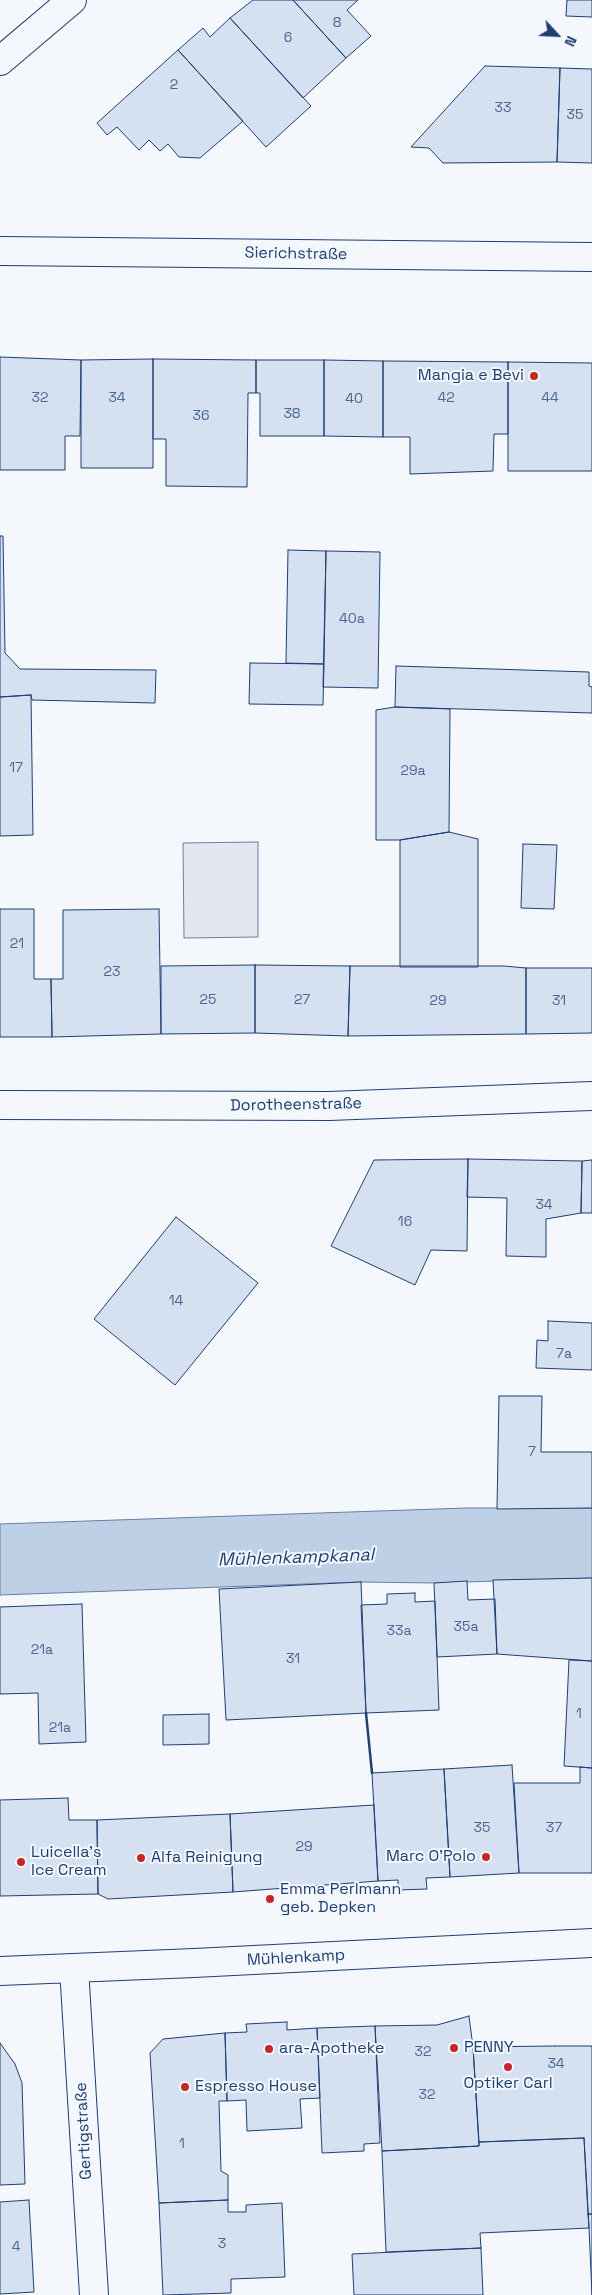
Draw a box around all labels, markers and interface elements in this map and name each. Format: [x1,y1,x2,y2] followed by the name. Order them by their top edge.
[532,10,582,60] north arrow
[333,15,341,31] house number: 8
[284,30,292,46] house number: 6
[560,33,581,49] text: N
[170,77,178,93] house number: 2
[495,100,511,116] house number: 33
[567,107,583,123] house number: 35
[245,244,347,264] street label: Sierichstraße
[418,366,524,386] place label: Mangia e Bevi
[528,370,540,382] marker: Mangia e Bevi
[32,390,48,406] house number: 32
[108,390,126,406] house number: 34
[437,390,455,406] house number: 42
[541,390,559,406] house number: 44
[345,391,363,407] house number: 40
[283,406,301,422] house number: 38
[192,408,210,424] house number: 36
[339,611,365,627] house number: 40a
[9,760,23,776] house number: 17
[400,763,426,779] house number: 29a
[10,936,24,952] house number: 21
[104,964,120,980] house number: 23
[200,992,216,1008] house number: 25
[294,992,310,1008] house number: 27
[430,993,446,1009] house number: 29
[552,993,566,1009] house number: 31
[230,1094,362,1116] street label: Dorotheenstraße
[535,1197,553,1213] house number: 34
[398,1214,412,1230] house number: 16
[169,1293,183,1309] house number: 14
[556,1346,572,1362] house number: 7a
[528,1444,536,1460] house number: 7
[218,1544,374,1572] water label: Mühlenkampkanal
[454,1619,478,1635] house number: 35a
[387,1623,411,1639] house number: 33a
[31,1642,53,1658] house number: 21a
[286,1651,300,1667] house number: 31
[576,1706,582,1722] house number: 1
[49,1720,71,1736] house number: 21a
[474,1820,490,1836] house number: 35
[546,1820,562,1836] house number: 37
[296,1839,312,1855] house number: 29
[31,1843,107,1881] place label: Luicella's Ice Cream
[386,1847,476,1867] place label: Marc O'Polo
[151,1848,263,1868] place label: Alfa Reinigung
[480,1851,492,1863] marker: Marc O'Polo
[135,1852,147,1864] marker: Alfa Reinigung
[15,1856,27,1868] marker: Luicella's Ice Cream
[280,1880,401,1918] place label: Emma Perlmann geb. Depken
[264,1893,276,1905] marker: Emma Perlmann geb. Depken
[246,1946,346,1970] street label: Mühlenkamp
[464,2038,514,2058] place label: PENNY
[279,2039,384,2059] place label: ara-Apotheke
[448,2042,460,2054] marker: PENNY
[263,2043,275,2055] marker: ara-Apotheke
[415,2044,431,2060] house number: 32
[547,2056,565,2072] house number: 34
[502,2061,514,2073] marker: Optiker Carl
[463,2074,553,2094] place label: Optiker Carl
[195,2077,317,2097] place label: Espresso House
[179,2081,191,2093] marker: Espresso House
[72,2082,96,2180] street label: Gertigstraße
[419,2087,435,2103] house number: 32
[179,2136,185,2152] house number: 1
[218,2236,226,2252] house number: 3
[12,2239,20,2255] house number: 4

